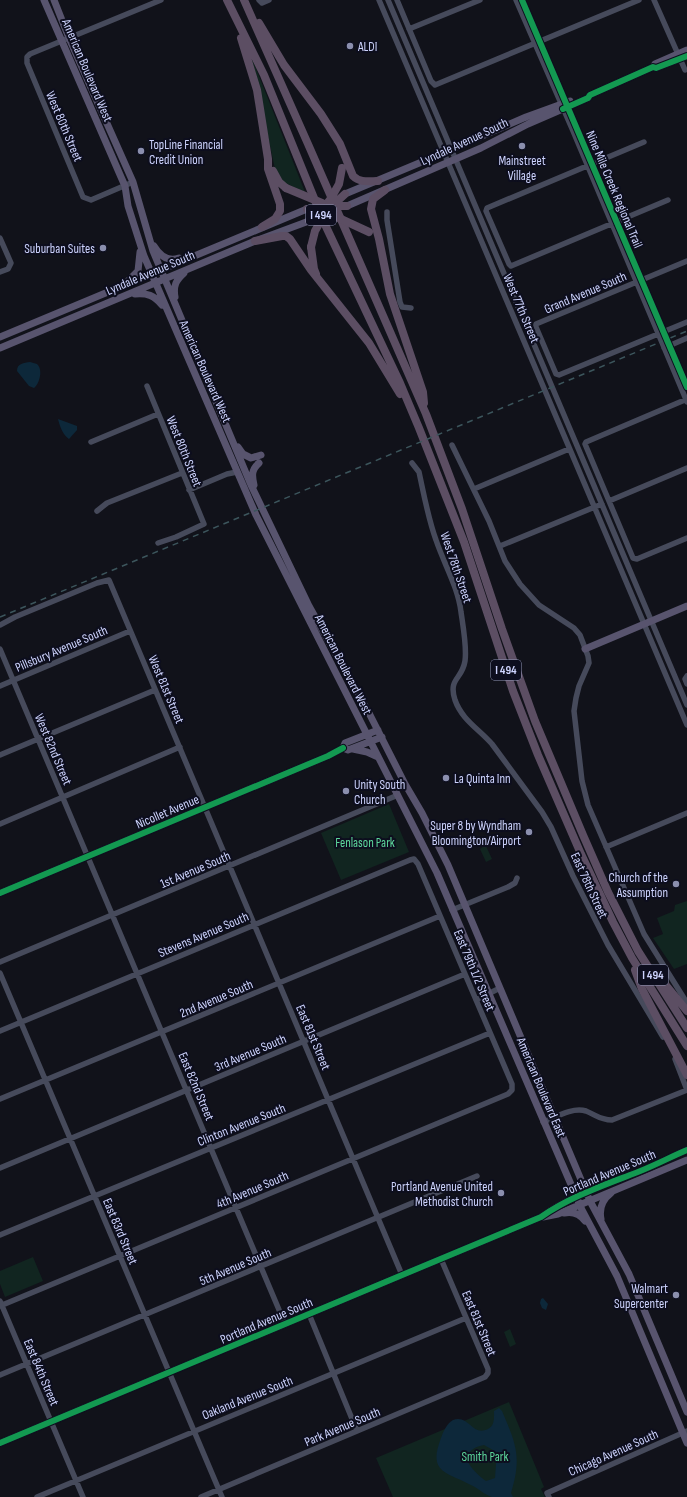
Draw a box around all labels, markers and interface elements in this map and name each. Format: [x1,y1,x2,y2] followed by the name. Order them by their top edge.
[58,16,116,124] street label: American Boulevard West
[357,39,377,55] place label: ALDI
[345,41,355,51] marker: ALDI
[42,89,86,164] street label: West 80th Street
[418,115,511,169] street label: Lyndale Avenue South
[582,128,646,250] street label: Nine Mile Creek Regional Trail
[149,137,223,168] place label: TopLine Financial Credit Union
[517,141,527,151] marker: Mainstreet Village
[136,146,146,156] marker: TopLine Financial Credit Union
[498,153,546,184] place label: Mainstreet Village
[306,205,336,225] road number: I 494
[24,241,95,257] place label: Suburban Suites
[98,243,108,253] marker: Suburban Suites
[104,247,197,299] street label: Lyndale Avenue South
[542,268,629,317] street label: Grand Avenue South
[499,271,543,345] street label: West 77th Street
[175,317,235,425] street label: American Boulevard West
[163,414,205,489] street label: West 80th Street
[436,530,476,605] street label: West 78th Street
[310,611,375,717] street label: American Boulevard West
[13,622,110,676] street label: Pillsbury Avenue South
[145,653,188,726] street label: West 81st Street
[491,660,521,680] road number: I 494
[31,711,75,787] street label: West 82nd Street
[454,771,511,787] place label: La Quinta Inn
[441,773,451,783] marker: La Quinta Inn
[354,777,405,808] place label: Unity South Church
[341,786,351,796] marker: Unity South Church
[133,791,202,832] street label: Nicollet Avenue
[430,818,521,849] place label: Super 8 by Wyndham Bloomington/Airport
[524,827,534,837] marker: Super 8 by Wyndham Bloomington/Airport
[335,835,395,851] park label: Fenlason Park
[158,848,233,892] street label: 1st Avenue South
[567,850,611,921] street label: East 78th Street
[608,870,668,901] place label: Church of the Assumption
[671,879,681,889] marker: Church of the Assumption
[156,909,251,961] street label: Stevens Avenue South
[450,927,498,1014] street label: East 79th 1/2 Street
[638,965,668,985] road number: I 494
[177,976,255,1022] street label: 2nd Avenue South
[292,1002,334,1072] street label: East 81st Street
[212,1031,289,1075] street label: 3rd Avenue South
[512,1034,569,1140] street label: American Boulevard East
[175,1050,218,1123] street label: East 82nd Street
[195,1100,288,1150] street label: Clinton Avenue South
[561,1146,658,1200] street label: Portland Avenue South
[214,1168,291,1212] street label: 4th Avenue South
[391,1179,493,1210] place label: Portland Avenue United Methodist Church
[496,1188,506,1198] marker: Portland Avenue United Methodist Church
[99,1196,141,1267] street label: East 83rd Street
[197,1245,274,1289] street label: 5th Avenue South
[614,1281,668,1312] place label: Walmart Supercenter
[458,1288,500,1358] street label: East 81st Street
[671,1290,681,1300] marker: Walmart Supercenter
[218,1294,315,1348] street label: Portland Avenue South
[20,1336,62,1408] street label: East 84th Street
[200,1372,295,1423] street label: Oakland Avenue South
[302,1404,383,1450] street label: Park Avenue South
[566,1426,661,1480] street label: Chicago Avenue South
[462,1449,509,1465] park label: Smith Park

